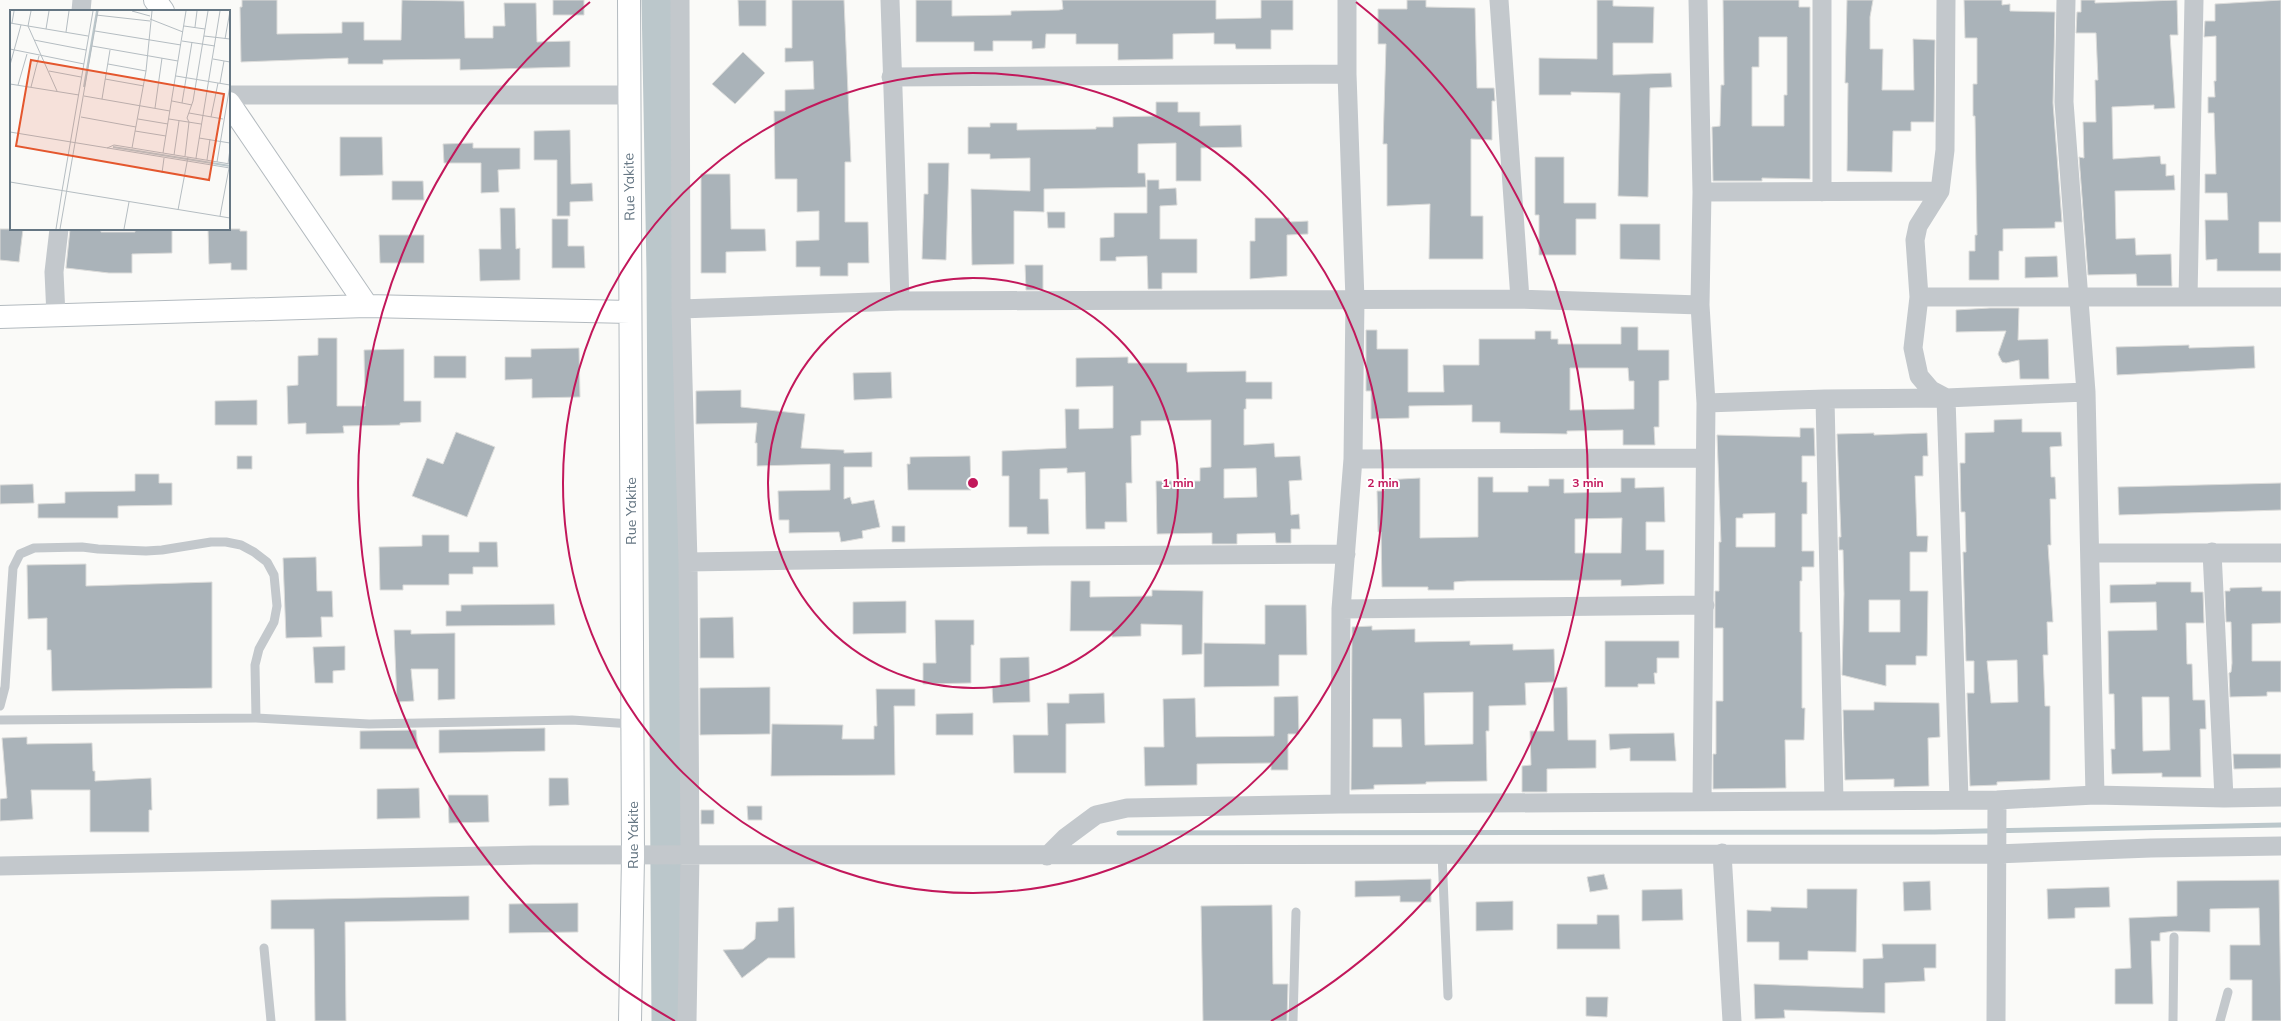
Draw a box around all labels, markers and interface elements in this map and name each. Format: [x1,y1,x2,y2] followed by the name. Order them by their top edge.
[10,10,230,230] inset map
[619,153,639,221] street label: Rue Yakite
[1162,475,1194,490] text: 1 min
[1367,475,1399,490] text: 2 min
[1572,475,1604,490] text: 3 min
[966,476,980,490] centre of rings
[622,477,640,545] street label: Rue Yakite
[624,801,642,869] street label: Rue Yakite

